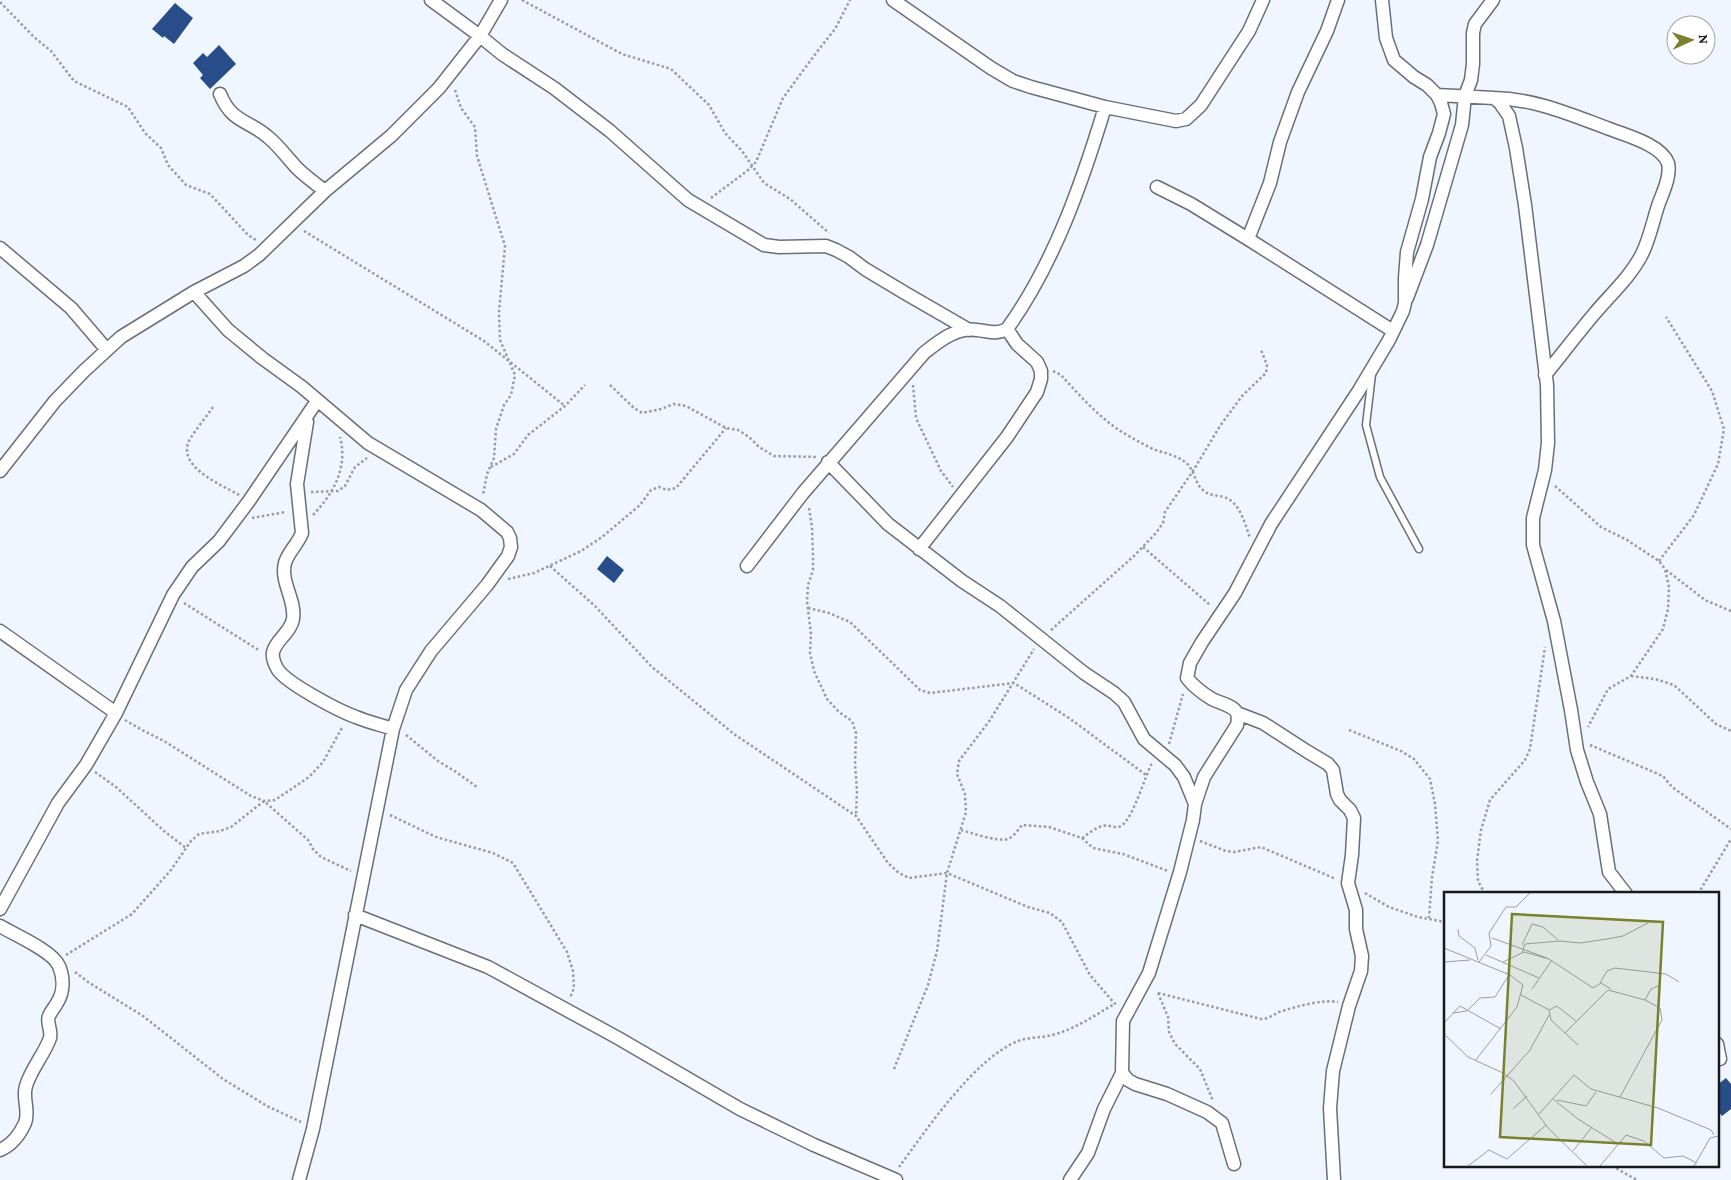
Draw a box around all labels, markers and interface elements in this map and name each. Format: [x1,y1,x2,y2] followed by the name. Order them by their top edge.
[1666,15,1716,65] north arrow
[1696,34,1712,45] text: N
[1444,892,1718,1168] inset map

